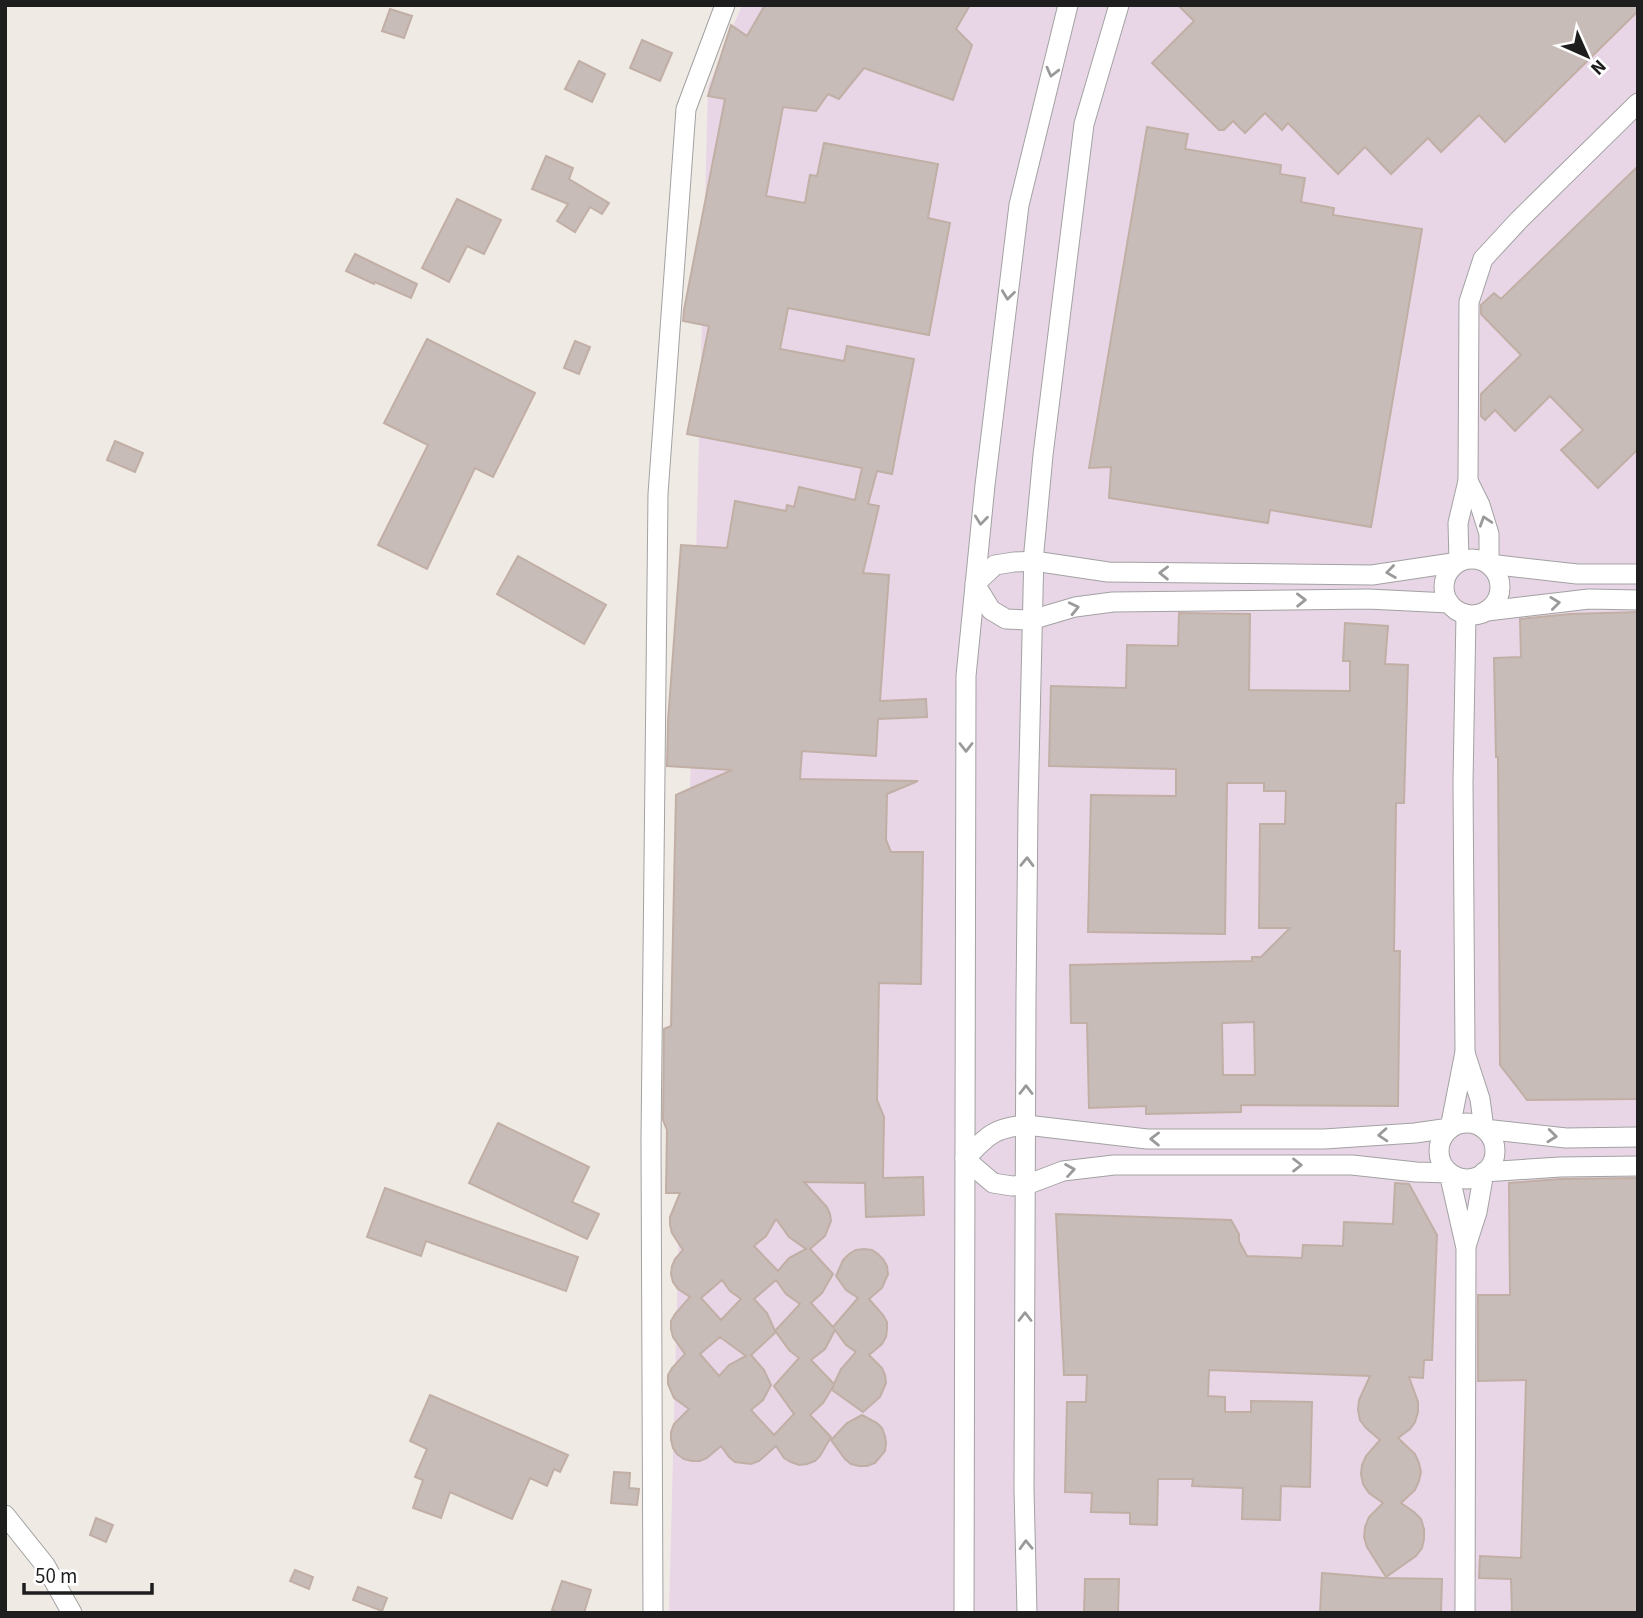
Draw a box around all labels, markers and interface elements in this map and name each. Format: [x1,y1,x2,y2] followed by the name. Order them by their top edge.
[1552,21,1622,91] north arrow
[1584,53,1612,81] text: N
[1045,65,1060,77] one-way arrow
[1001,289,1016,300] one-way arrow
[974,515,989,526] one-way arrow
[1479,515,1494,527] one-way arrow
[1386,564,1397,579] one-way arrow
[1158,565,1169,581] one-way arrow
[1296,592,1307,608] one-way arrow
[1549,595,1561,610] one-way arrow
[1068,602,1080,617] one-way arrow
[958,742,974,753] one-way arrow
[1020,856,1035,867] one-way arrow
[1018,1084,1034,1094] one-way arrow
[1377,1127,1388,1142] one-way arrow
[1547,1128,1558,1143] one-way arrow
[1149,1131,1160,1146] one-way arrow
[1292,1157,1303,1172] one-way arrow
[1064,1163,1076,1178] one-way arrow
[1017,1311,1033,1322] one-way arrow
[1018,1539,1033,1550] one-way arrow
[24,1552,152,1596] scale bar
[35,1561,77,1591] text: 50 m

